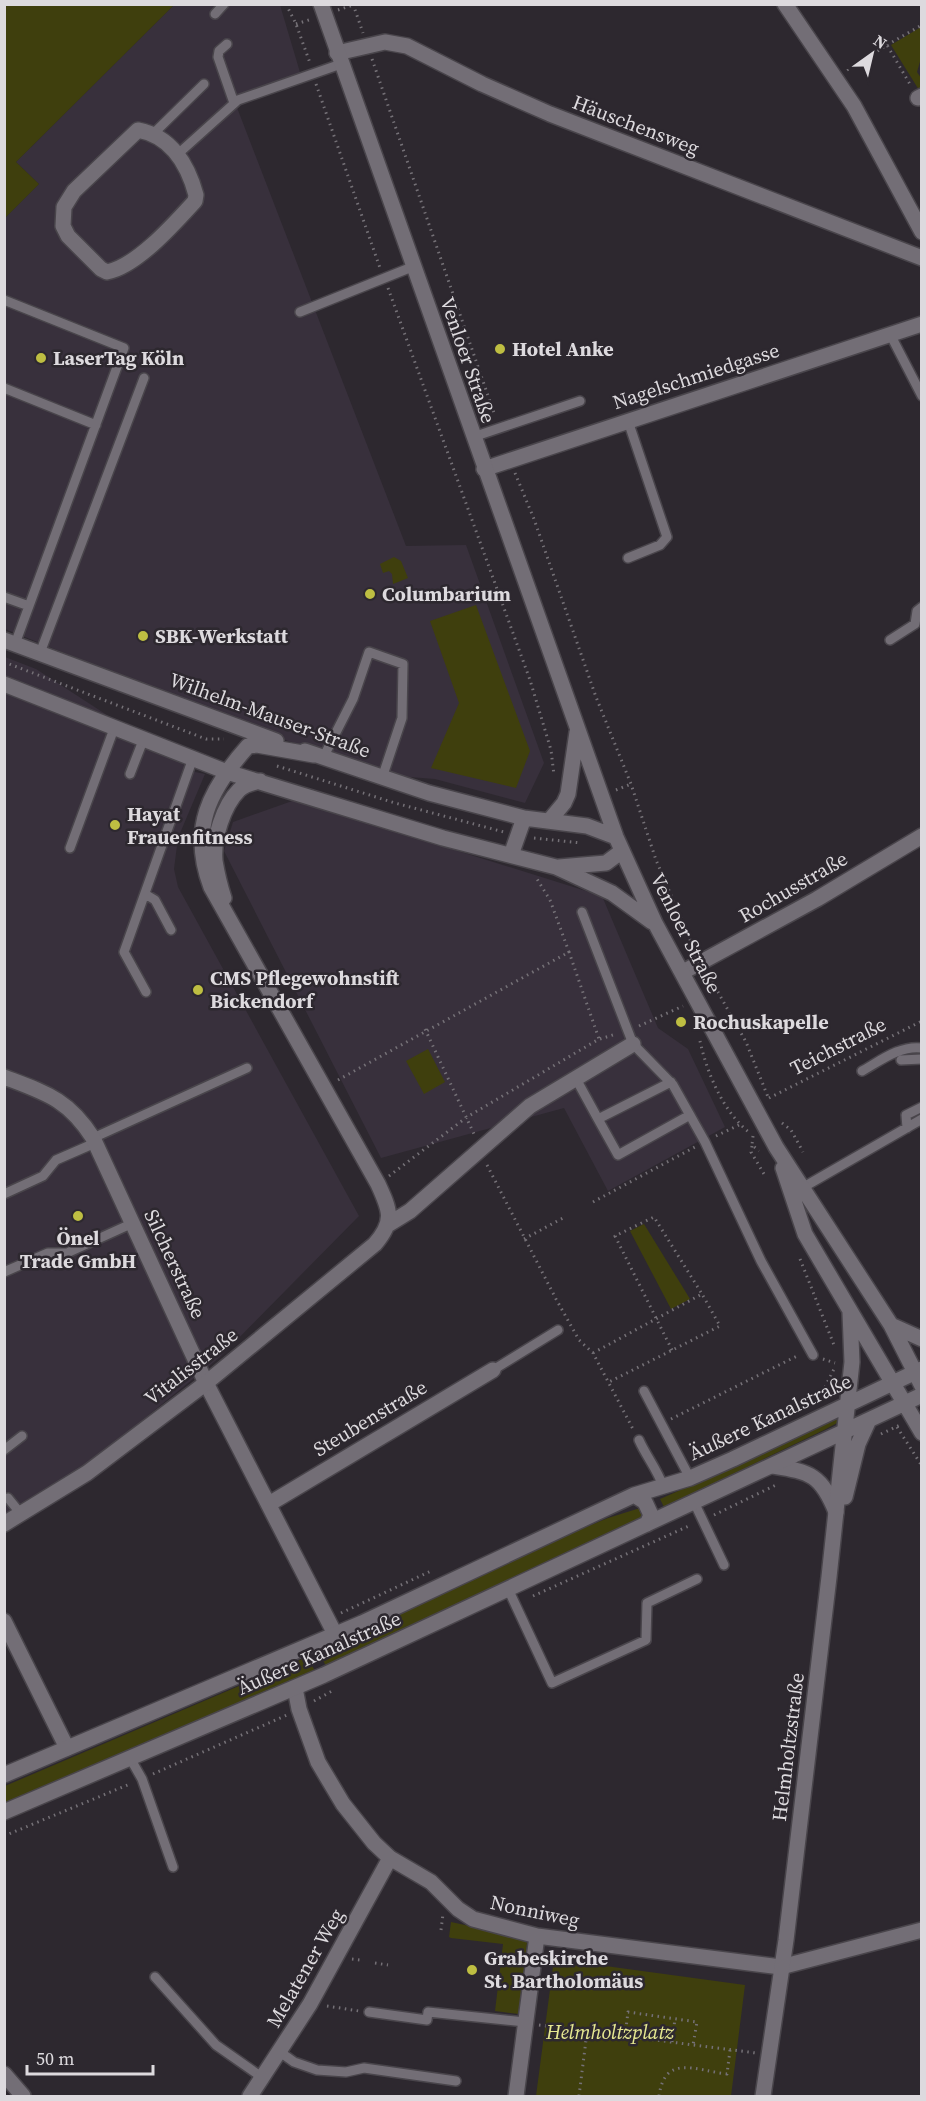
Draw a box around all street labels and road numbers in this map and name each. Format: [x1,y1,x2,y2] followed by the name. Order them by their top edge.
[568,88,704,162] street label: Häuschensweg
[433,293,503,427] street label: Venloer Straße
[609,336,783,416] street label: Nagelschmiedgasse
[165,666,375,764] street label: Wilhelm-Mauser-Straße
[733,845,853,929] street label: Rochusstraße
[644,868,728,998] street label: Venloer Straße
[785,1010,891,1082] street label: Teichstraße
[137,1205,213,1323] street label: Silcherstraße
[138,1321,244,1411] street label: Vitalisstraße
[684,1367,856,1467] street label: Äußere Kanalstraße
[308,1373,432,1463] street label: Steubenstraße
[233,1604,405,1702] street label: Äußere Kanalstraße
[765,1671,811,1823] street label: Helmholtzstraße
[488,1888,582,1934] street label: Nonniweg
[260,1903,350,2033] street label: Melatener Weg

